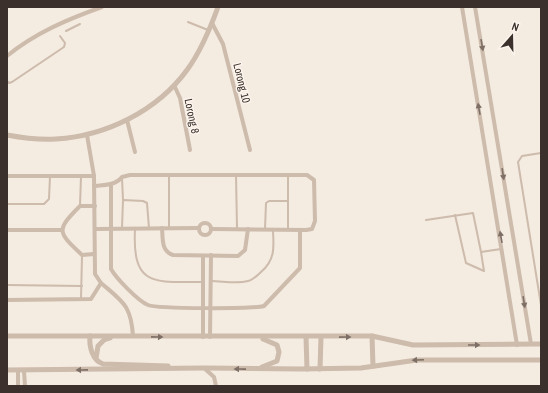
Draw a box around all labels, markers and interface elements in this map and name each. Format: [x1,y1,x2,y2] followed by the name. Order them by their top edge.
[492,16,532,56] north arrow
[510,19,521,34] text: N
[479,39,485,52] one-way arrow
[230,62,254,104] street label: Lorong 10
[181,97,203,135] street label: Lorong 8
[476,103,482,115] one-way arrow
[500,168,506,180] one-way arrow
[497,231,503,243] one-way arrow
[521,296,527,308] one-way arrow
[151,333,163,340] one-way arrow
[339,334,352,340] one-way arrow
[468,342,481,348] one-way arrow
[411,357,424,363] one-way arrow
[234,365,246,372] one-way arrow
[75,367,88,373] one-way arrow

